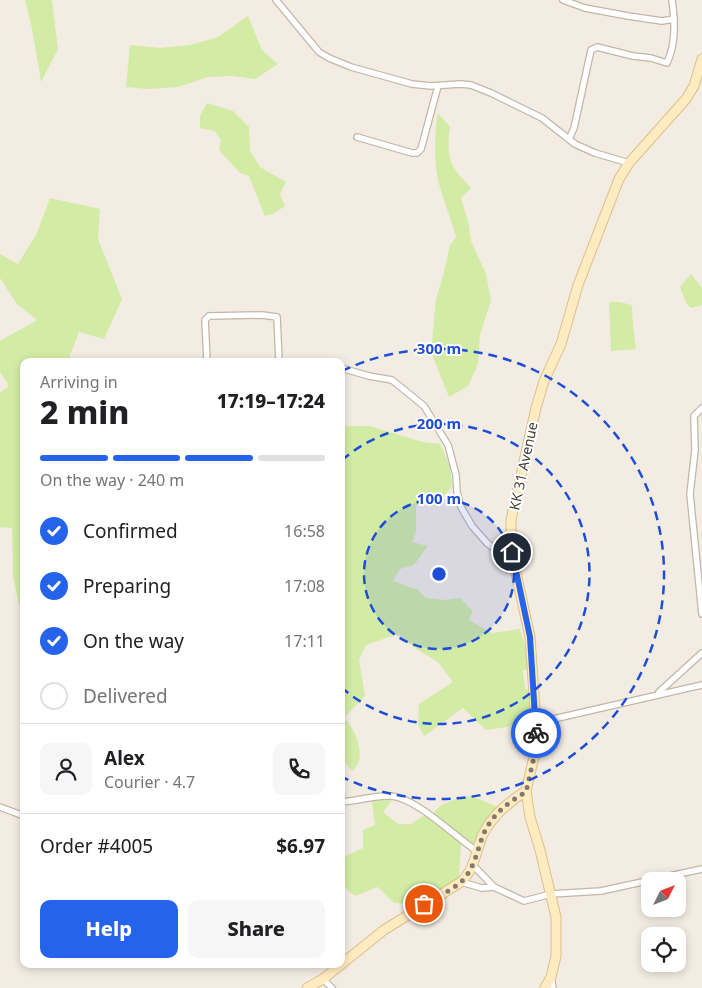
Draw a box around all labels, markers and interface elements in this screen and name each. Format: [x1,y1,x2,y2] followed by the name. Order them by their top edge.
[417,338,461,358] text: 300 m
[40,371,118,393] text: Arriving in
[217,388,325,414] text: 17:19–17:24
[40,390,129,433] text: 2 min
[417,413,461,433] text: 200 m
[504,420,542,512] street label: KK 31 Avenue
[40,469,184,491] text: On the way · 240 m
[417,488,461,508] text: 100 m
[40,517,68,545] icon: check
[83,518,178,544] text: Confirmed
[284,520,325,542] text: 16:58
[491,531,533,573] pin
[498,538,526,566] icon: home
[430,565,448,583] centre of rings
[40,572,68,600] icon: check
[83,573,171,599] text: Preparing
[284,575,325,597] text: 17:08
[40,627,68,655] icon: check
[83,628,184,654] text: On the way
[284,630,325,652] text: 17:11
[83,683,168,709] text: Delivered
[511,708,561,758] courier
[522,719,550,747] icon: bike
[40,743,92,795] button: person
[273,743,325,795] button: phone
[104,745,145,771] text: Alex
[104,771,195,793] text: Courier · 4.7
[40,833,153,859] text: Order #4005
[276,833,325,859] text: $6.97
[641,872,686,918] north arrow
[641,872,686,972] map controls
[403,883,445,925] pin
[410,890,438,918] icon: bag
[40,900,178,958] button: Help
[188,900,325,958] button: Share
[641,927,686,972] button: locate

